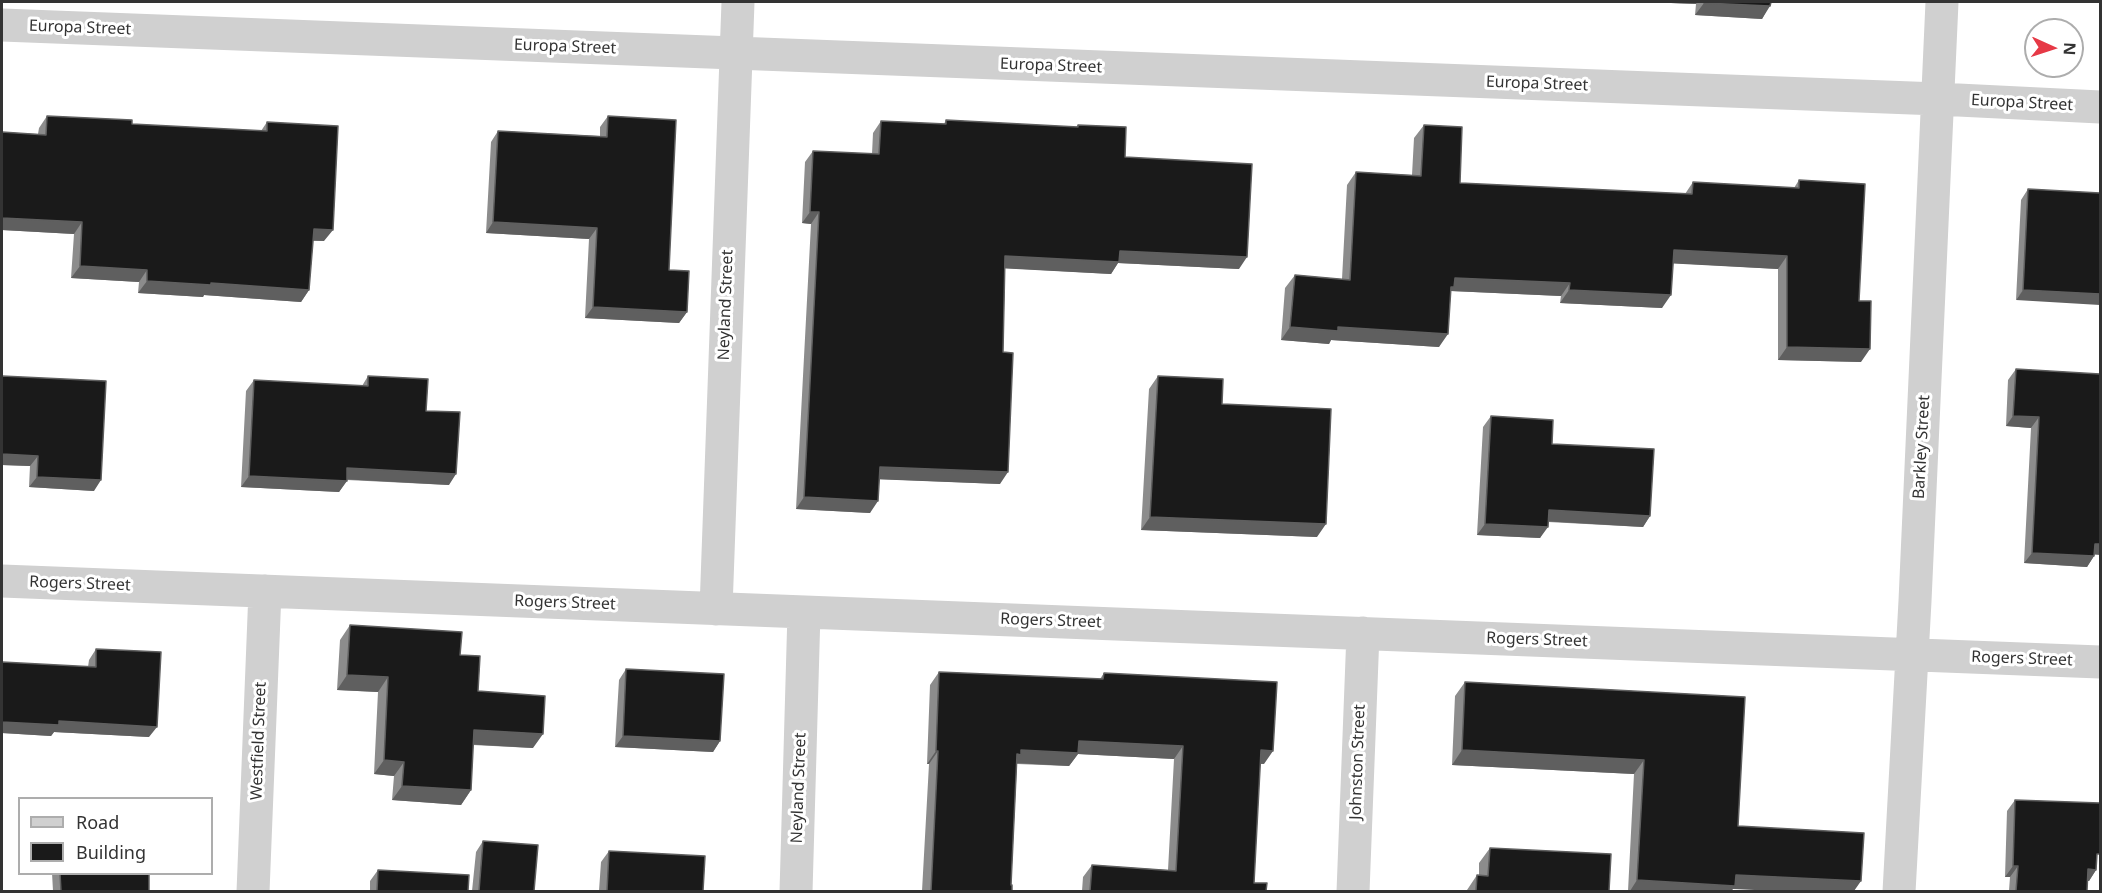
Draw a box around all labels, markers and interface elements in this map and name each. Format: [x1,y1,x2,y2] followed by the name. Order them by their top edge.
[28,17,132,39] street label: Europa Street
[2024,18,2084,78] north arrow
[513,36,617,58] street label: Europa Street
[2059,42,2081,56] text: N
[999,55,1103,77] street label: Europa Street
[1485,73,1589,95] street label: Europa Street
[1970,91,2074,115] street label: Europa Street
[714,249,738,361] street label: Neyland Street
[1910,394,1934,500] street label: Barkley Street
[29,573,131,595] street label: Rogers Street
[514,592,616,614] street label: Rogers Street
[1000,610,1102,632] street label: Rogers Street
[1486,629,1588,651] street label: Rogers Street
[1971,648,2073,670] street label: Rogers Street
[247,681,271,801] street label: Westfield Street
[1346,704,1370,820] street label: Johnston Street
[787,732,811,844] street label: Neyland Street
[18,797,213,875] legend
[76,810,119,834] text: Road
[76,840,146,864] text: Building

